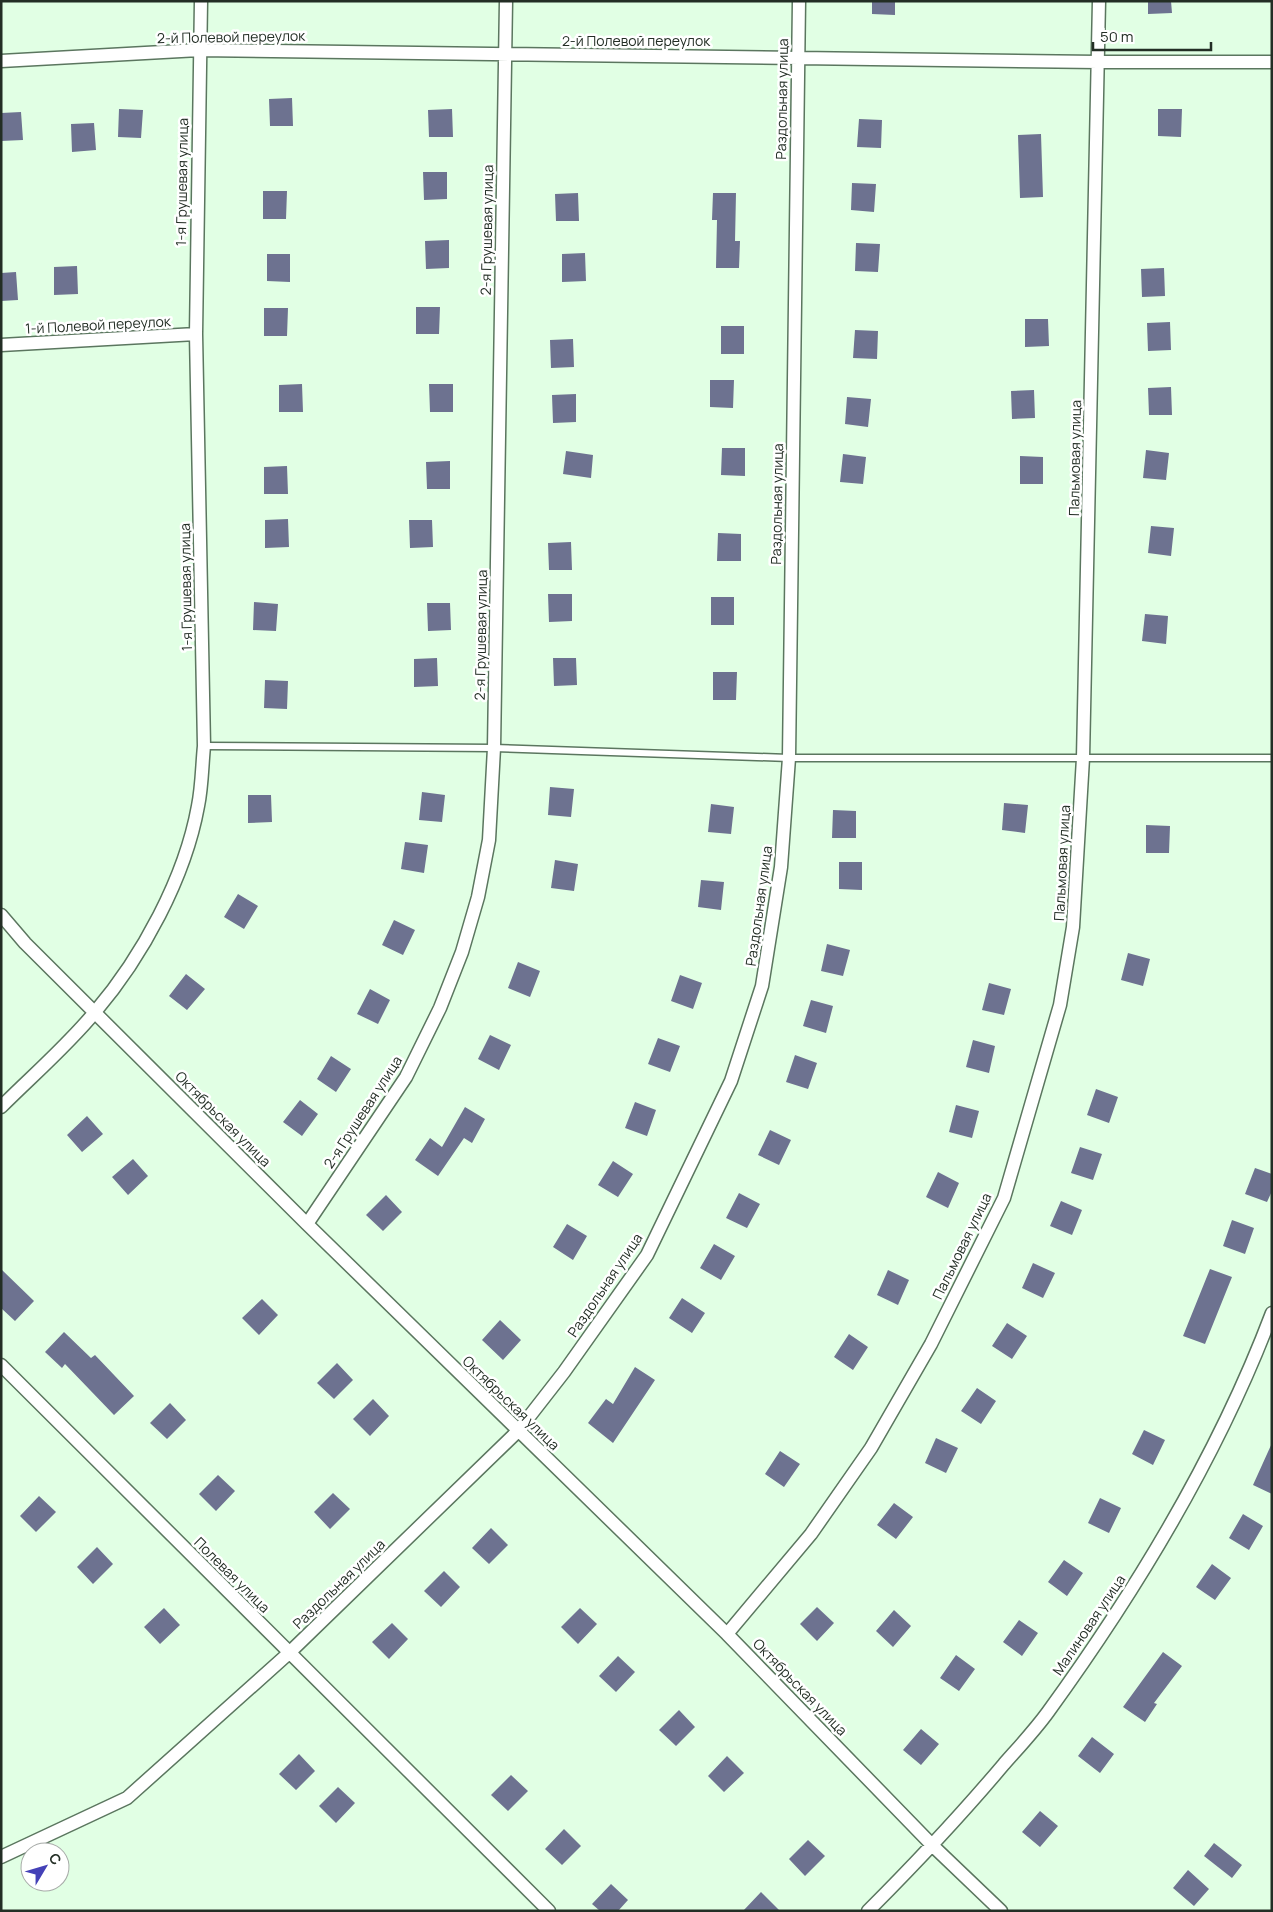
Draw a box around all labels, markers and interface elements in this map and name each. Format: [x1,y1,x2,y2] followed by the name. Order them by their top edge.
[1093,20,1210,52] scale bar
[157,26,306,47] street label: 2-й Полевой переулок
[1100,26,1134,47] text: 50 m
[562,31,711,50] street label: 2-й Полевой переулок
[771,38,792,160] street label: Раздольная улица
[171,118,192,246] street label: 1-я Грушевая улица
[476,164,497,295] street label: 2-я Грушевая улица
[25,311,172,338] street label: 1-й Полевой переулок
[1064,400,1085,516] street label: Пальмовая улица
[766,443,787,565] street label: Раздольная улица
[175,523,196,651] street label: 1-я Грушевая улица
[470,569,491,700] street label: 2-я Грушевая улица
[1049,804,1074,922] street label: Пальмовая улица
[741,844,776,967] street label: Раздольная улица
[319,1052,406,1172] street label: 2-я Грушевая улица
[171,1067,275,1171] street label: Октябрьская улица
[928,1189,996,1302] street label: Пальмовая улица
[563,1229,646,1340] street label: Раздольная улица
[459,1351,564,1454] street label: Октябрьская улица
[190,1533,274,1617] street label: Полевая улица
[288,1535,389,1633] street label: Раздольная улица
[1048,1571,1129,1679] street label: Малиновая улица
[749,1634,852,1739] street label: Октябрьская улица
[20,1842,70,1892] north arrow
[45,1849,66,1869] text: С

